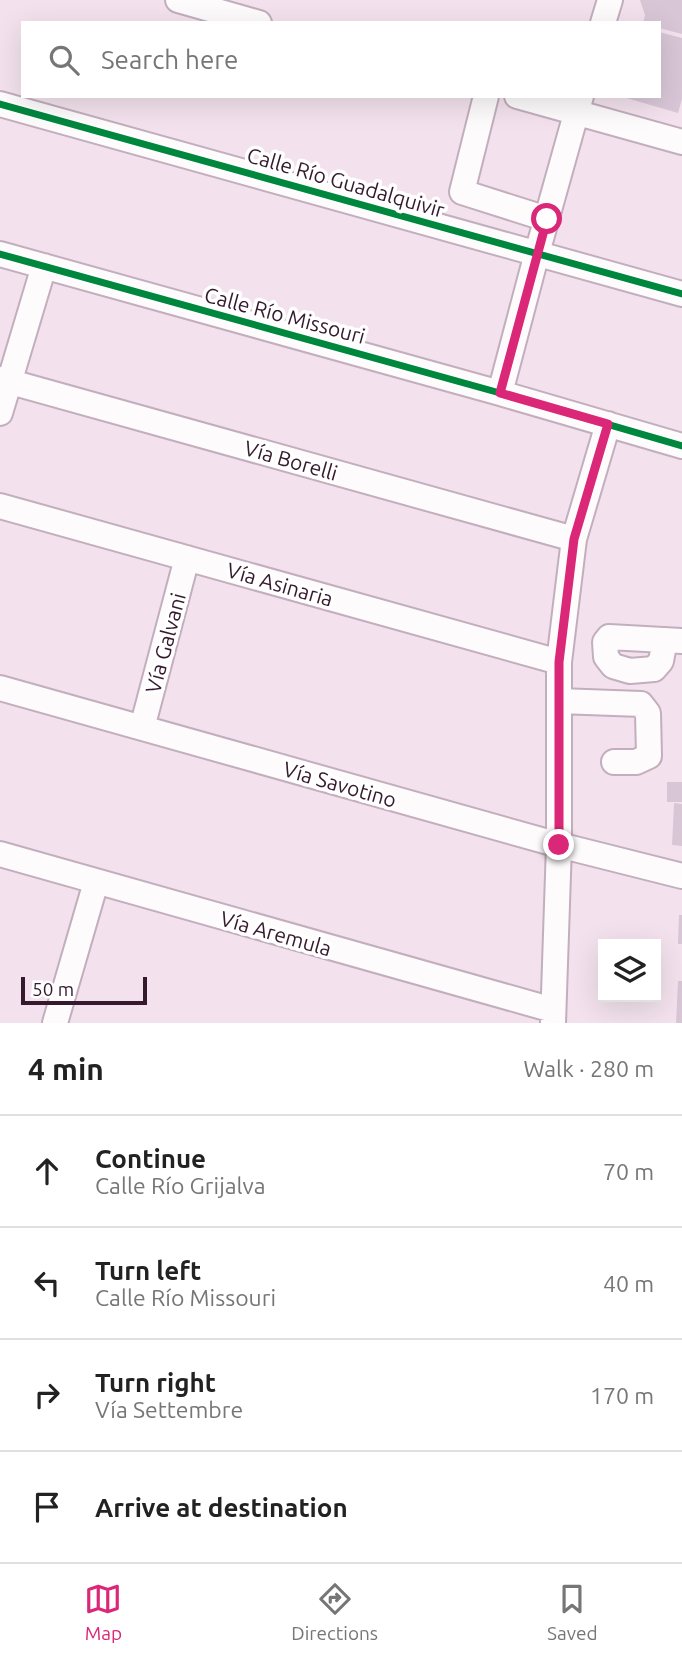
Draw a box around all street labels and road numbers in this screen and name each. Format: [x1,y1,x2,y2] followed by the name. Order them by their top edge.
[244,142,448,222] street label: Calle Río Guadalquivir
[202,282,368,348] street label: Calle Río Missouri
[242,435,340,485] street label: Vía Borelli
[224,557,336,611] street label: Vía Asinaria
[140,590,190,696] street label: Vía Galvani
[281,756,399,812] street label: Vía Savotino
[218,906,334,960] street label: Vía Aremula

